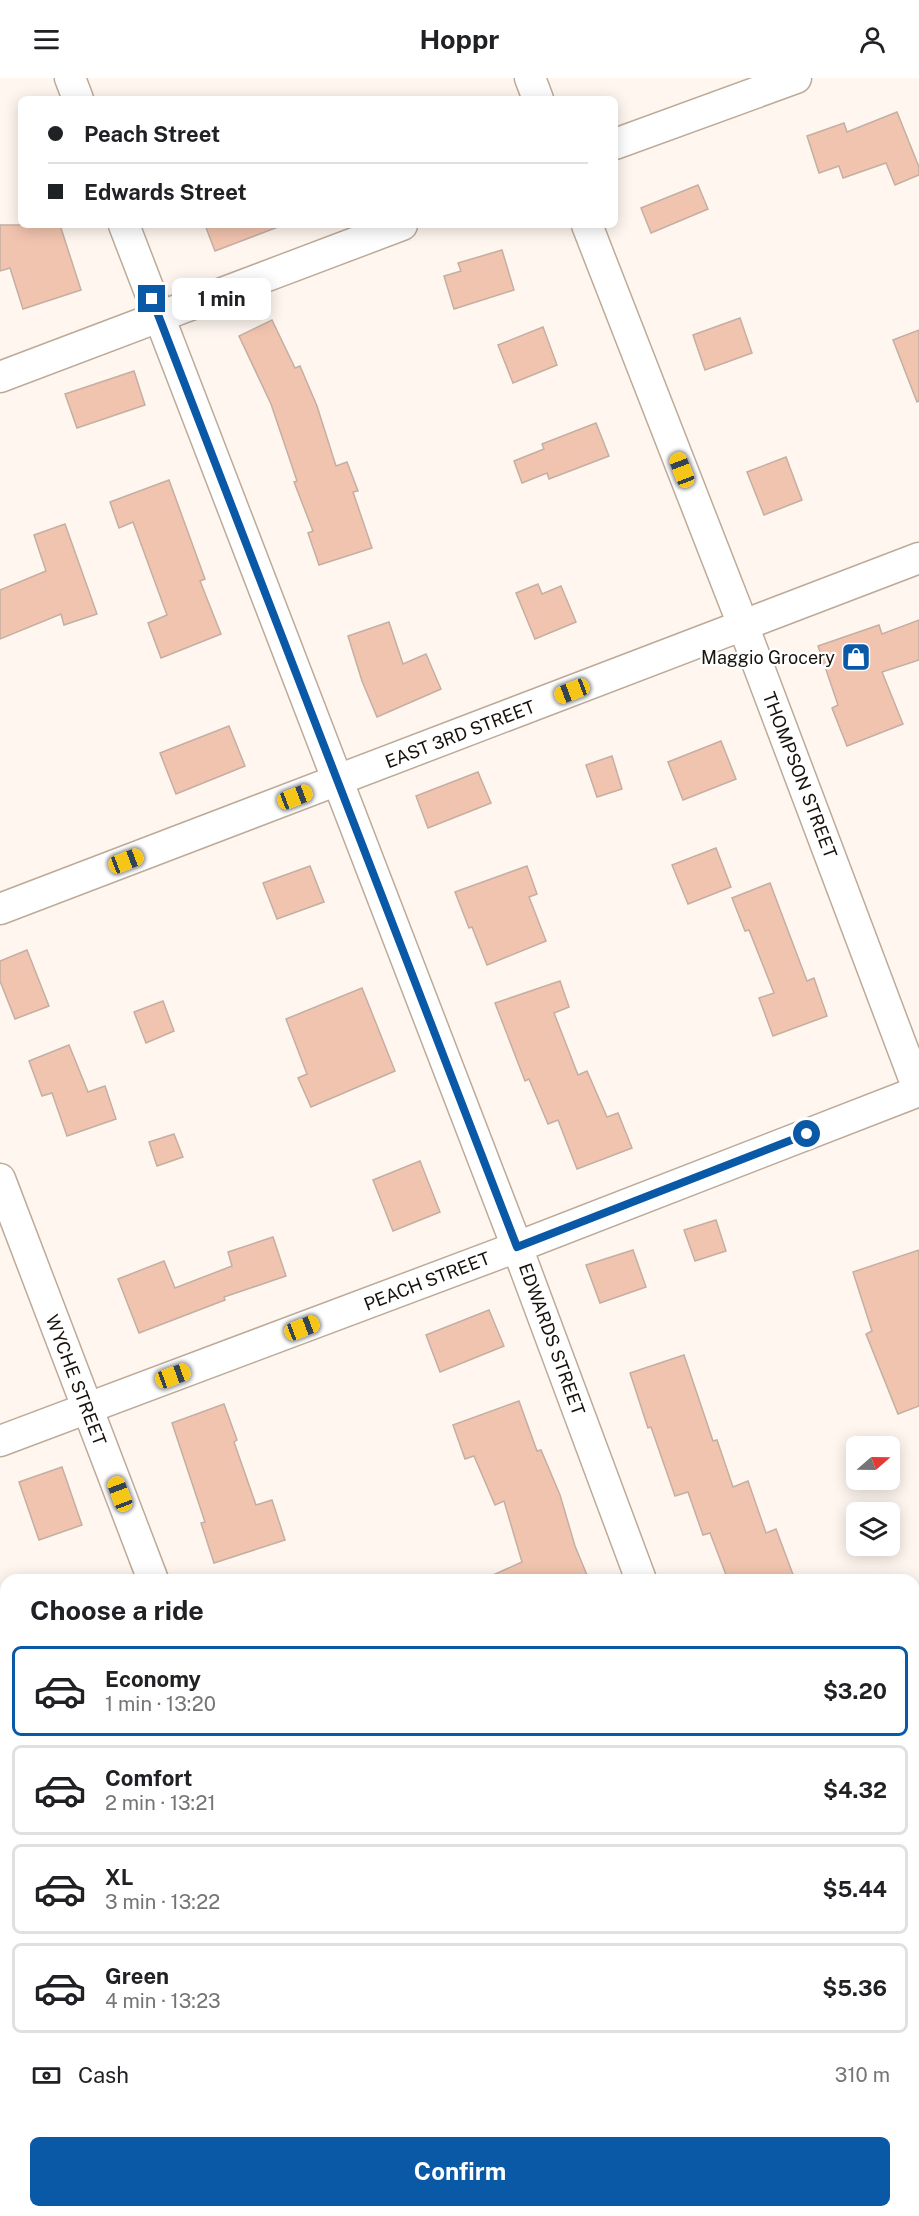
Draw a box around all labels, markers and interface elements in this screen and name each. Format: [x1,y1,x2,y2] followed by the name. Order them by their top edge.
[30,23,63,56] icon: menu
[420,23,499,55] text: Hoppr
[856,23,889,56] icon: person
[84,121,220,147] text: Peach Street
[84,179,247,205] text: Edwards Street
[173,278,272,320] callout: 1 min
[138,285,165,312] route end
[197,287,246,311] text: 1 min
[667,450,697,490] car
[840,641,872,673] shop icon: Maggio Grocery
[701,647,835,668] place label: Maggio Grocery
[552,676,592,706] car
[759,689,842,861] street label: THOMPSON STREET
[382,696,538,772] street label: EAST 3RD STREET
[275,782,315,812] car
[106,846,146,876] car
[793,1120,820,1147] route start
[361,1247,493,1315] street label: PEACH STREET
[515,1260,589,1418] street label: EDWARDS STREET
[41,1312,111,1449] street label: WYCHE STREET
[282,1313,322,1343] car
[153,1361,193,1391] car
[846,1436,900,1490] north arrow
[846,1436,900,1556] map controls
[105,1474,135,1514] car
[846,1502,900,1556] button: layers
[30,1594,204,1626] text: Choose a ride
[33,1664,87,1718] icon: car
[105,1666,201,1692] text: Economy
[823,1678,887,1704] text: $3.20
[105,1692,216,1716] text: 1 min · 13:20
[33,1763,87,1817] icon: car
[105,1765,192,1791] text: Comfort
[823,1777,887,1803] text: $4.32
[105,1791,216,1815] text: 2 min · 13:21
[33,1862,87,1916] icon: car
[105,1864,133,1890] text: XL
[822,1876,887,1902] text: $5.44
[105,1890,220,1914] text: 3 min · 13:22
[33,1961,87,2015] icon: car
[105,1963,169,1989] text: Green
[822,1975,887,2001] text: $5.36
[105,1989,221,2013] text: 4 min · 13:23
[30,2059,63,2092] icon: cash
[78,2062,129,2088] text: Cash
[835,2063,890,2087] text: 310 m
[30,2137,890,2206] button: Confirm

